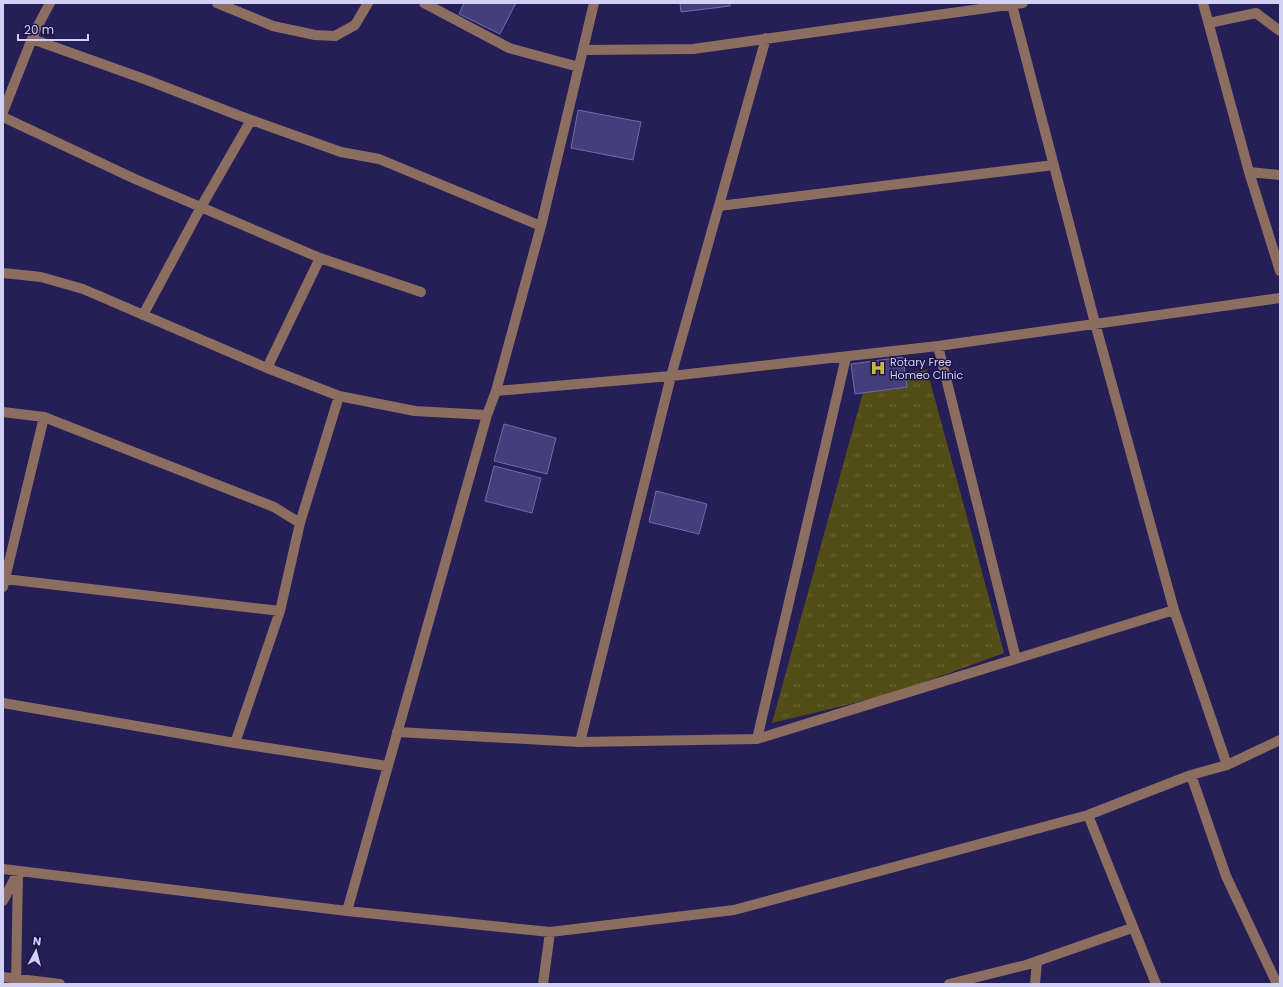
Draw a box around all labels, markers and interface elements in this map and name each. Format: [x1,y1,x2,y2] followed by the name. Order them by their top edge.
[18,16,88,42] scale bar
[24,21,54,38] text: 20 m
[890,354,963,383] place label: Rotary Free Homeo Clinic
[869,359,887,377] hospital icon: Rotary Free Homeo Clinic
[16,931,56,971] north arrow
[32,933,42,950] text: N

